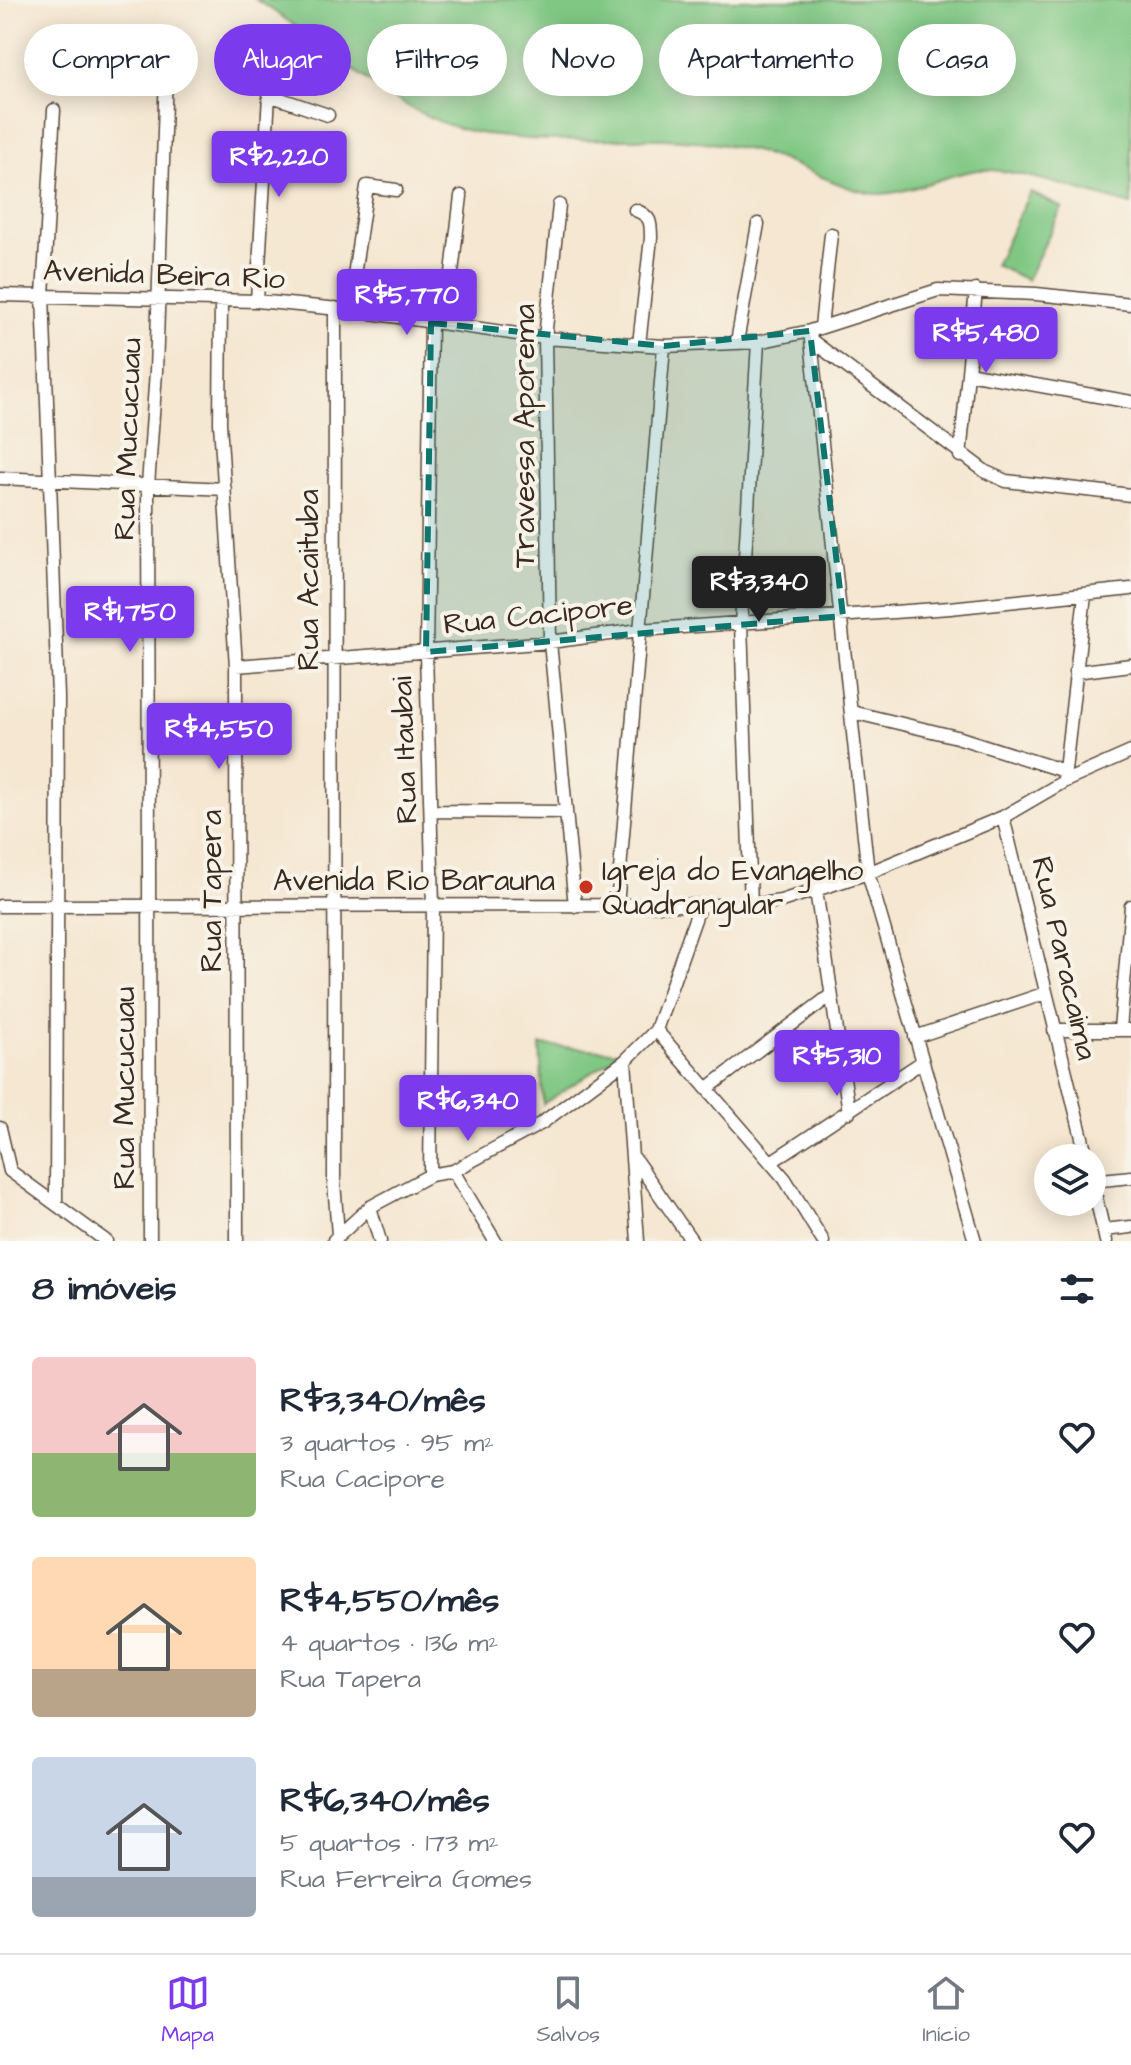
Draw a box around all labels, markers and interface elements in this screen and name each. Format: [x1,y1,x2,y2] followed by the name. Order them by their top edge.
[24,24,198,96] chip: Comprar
[214,24,351,96] chip: Alugar
[367,24,507,96] chip: Filtros
[523,24,643,96] chip: Novo
[659,24,882,96] chip: Apartamento
[898,24,1016,96] chip: Casa
[205,131,353,199] pin: R$2,220
[230,139,328,175] text: R$2,220
[42,250,286,300] street label: Avenida Beira Rio
[333,269,481,337] pin: R$5,770
[355,277,459,313] text: R$5,770
[504,304,546,568] street label: Travessa Aporema
[912,307,1060,375] pin: R$5,480
[933,315,1040,351] text: R$5,480
[103,337,153,541] street label: Rua Mucucuau
[288,489,330,671] street label: Rua Acaituba
[685,556,833,624] pin: R$3,340
[710,564,808,600] text: R$3,340
[441,584,635,646] street label: Rua Cacipore
[56,586,204,654] pin: R$1,750
[84,594,176,630] text: R$1,750
[381,675,429,825] street label: Rua Itaubai
[145,703,293,771] pin: R$4,550
[165,711,273,747] text: R$4,550
[191,810,233,972] street label: Rua Tapera
[602,850,864,927] place label: Igreja do Evangelho Quadrangular
[1020,852,1108,1064] street label: Rua Paracaima
[273,860,555,902] street label: Avenida Rio Barauna
[577,878,595,896] marker: Igreja do Evangelho Quadrangular
[104,987,146,1189] street label: Rua Mucucuau
[763,1030,911,1098] pin: R$5,310
[793,1038,882,1074] text: R$5,310
[394,1075,542,1143] pin: R$6,340
[417,1083,519,1119] text: R$6,340
[1034,1144,1106,1216] map controls
[1034,1144,1106,1216] button: layers
[32,1265,177,1313] text: 8 imóveis
[1055,1267,1099,1311] icon: filters
[280,1377,486,1425] text: R$3,340/mês
[96,1389,192,1485] icon: home
[1055,1415,1099,1459] icon: heart
[280,1425,494,1461] text: 3 quartos · 95 m²
[280,1461,445,1497] text: Rua Cacipore
[280,1577,499,1625] text: R$4,550/mês
[96,1589,192,1685] icon: home
[1055,1615,1099,1659] icon: heart
[280,1625,498,1661] text: 4 quartos · 136 m²
[280,1661,421,1697] text: Rua Tapera
[280,1777,490,1825] text: R$6,340/mês
[96,1789,192,1885] icon: home
[1055,1815,1099,1859] icon: heart
[280,1825,499,1861] text: 5 quartos · 173 m²
[280,1861,532,1897] text: Rua Ferreira Gomes
[161,1971,214,2050] tab: Mapa
[536,1971,600,2050] tab: Salvos
[922,1971,970,2050] tab: Início

